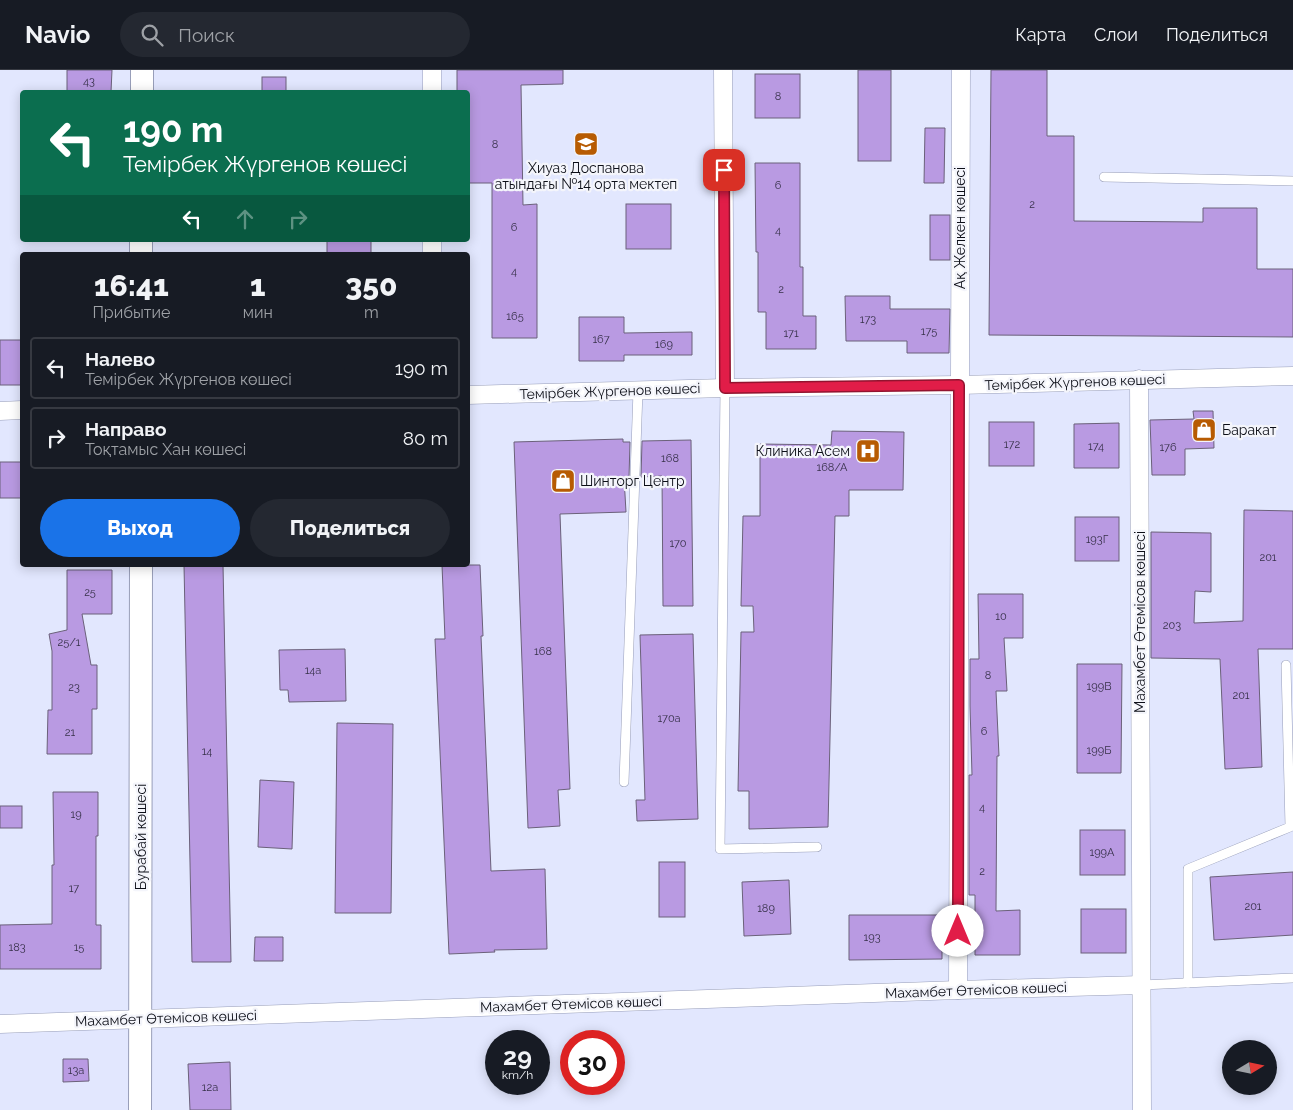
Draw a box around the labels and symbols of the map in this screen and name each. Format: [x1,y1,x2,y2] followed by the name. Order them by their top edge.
[83,75,95,88] house number: 43
[775,90,781,103] house number: 8
[573,131,599,157] school or university icon: Хиуаз Доспанова атындағы №14 орта мектеп
[492,138,498,151] house number: 8
[703,149,745,191] pin
[495,160,677,192] place label: Хиуаз Доспанова атындағы №14 орта мектеп
[952,167,968,289] street label: Ақ Желкен көшесі
[775,179,782,192] house number: 6
[1029,198,1035,211] house number: 2
[511,221,518,234] house number: 6
[775,224,781,237] house number: 4
[511,265,517,278] house number: 4
[778,283,784,296] house number: 2
[506,310,524,323] house number: 165
[860,313,876,326] house number: 173
[921,325,937,338] house number: 175
[783,327,799,340] house number: 171
[592,333,610,346] house number: 167
[655,338,673,351] house number: 169
[984,371,1166,393] street label: Темірбек Жүргенов көшесі
[519,380,701,402] street label: Темірбек Жүргенов көшесі
[1191,417,1217,443] shop icon: Баракат
[1222,422,1277,438] place label: Баракат
[855,438,881,464] hospital icon: Клиника Асем
[1004,438,1020,451] house number: 172
[1088,440,1104,453] house number: 174
[1159,441,1177,454] house number: 176
[755,443,850,459] place label: Клиника Асем
[661,452,679,465] house number: 168
[816,461,848,474] house number: 168/А
[550,468,576,494] shop icon: Шинторг Центр
[580,473,685,489] place label: Шинторг Центр
[1132,531,1148,713] street label: Махамбет Өтемісов көшесі
[1086,533,1109,546] house number: 193Г
[669,537,687,550] house number: 170
[1259,551,1277,564] house number: 201
[84,586,96,599] house number: 25
[995,610,1007,623] house number: 10
[1163,619,1181,632] house number: 203
[58,636,81,649] house number: 25/1
[534,645,552,658] house number: 168
[305,664,321,677] house number: 14а
[985,669,991,682] house number: 8
[1087,680,1111,693] house number: 199В
[68,681,80,694] house number: 23
[1232,689,1250,702] house number: 201
[657,712,681,725] house number: 170а
[981,725,988,738] house number: 6
[65,726,76,739] house number: 21
[1087,744,1111,757] house number: 199Б
[202,745,212,758] house number: 14
[133,784,149,890] street label: Бурабай көшесі
[979,801,985,814] house number: 4
[70,808,82,821] house number: 19
[1089,846,1115,859] house number: 199А
[979,865,985,878] house number: 2
[69,882,79,895] house number: 17
[1244,900,1262,913] house number: 201
[757,902,775,915] house number: 189
[931,904,983,956] position arrow
[863,931,881,944] house number: 193
[8,941,26,954] house number: 183
[74,941,84,954] house number: 15
[885,979,1067,1001] street label: Махамбет Өтемісов көшесі
[480,993,662,1015] street label: Махамбет Өтемісов көшесі
[75,1007,257,1029] street label: Махамбет Өтемісов көшесі
[560,1030,625,1095] speed limit sign: 30
[1222,1040,1278,1095] north arrow
[68,1064,84,1077] house number: 13а
[202,1081,218,1094] house number: 12а

